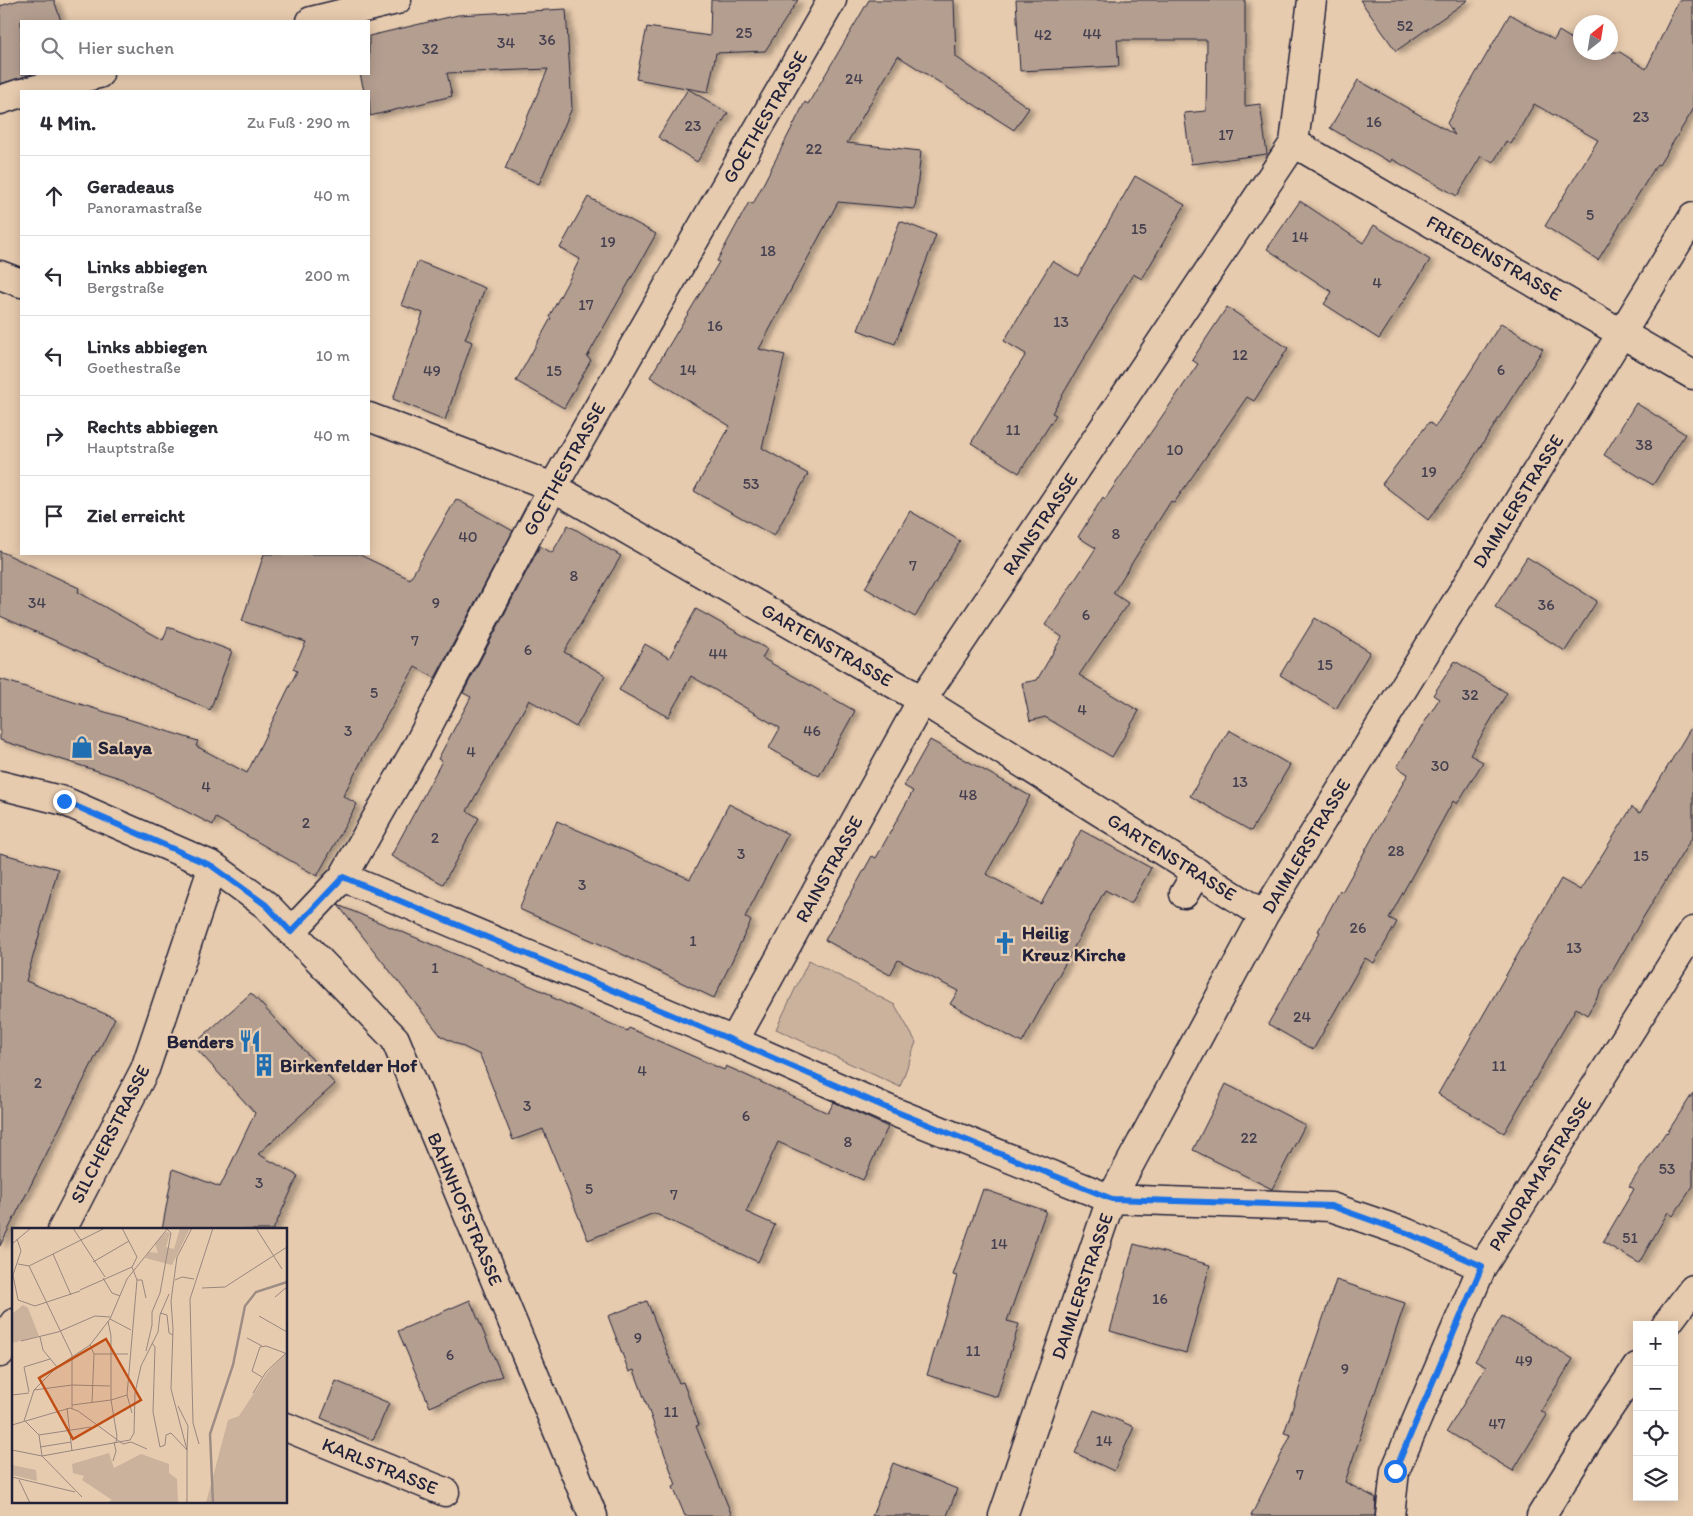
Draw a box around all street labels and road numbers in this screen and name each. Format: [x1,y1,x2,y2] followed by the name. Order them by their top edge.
[718,46,812,187] street label: GOETHESTRASSE
[1422,210,1566,306] street label: FRIEDENSTRASSE
[518,398,610,540] street label: GOETHESTRASSE
[1468,430,1569,572] street label: DAIMLERSTRASSE
[997,468,1083,580] street label: RAINSTRASSE
[757,598,897,692] street label: GARTENSTRASSE
[1257,774,1356,918] street label: DAIMLERSTRASSE
[1103,808,1241,906] street label: GARTENSTRASSE
[790,812,868,926] street label: RAINSTRASSE
[65,1061,155,1207] street label: SILCHERSTRASSE
[1483,1093,1597,1255] street label: PANORAMASTRASSE
[422,1129,508,1289] street label: BAHNHOFSTRASSE
[1046,1209,1118,1362] street label: DAIMLERSTRASSE
[319,1432,441,1500] street label: KARLSTRASSE

